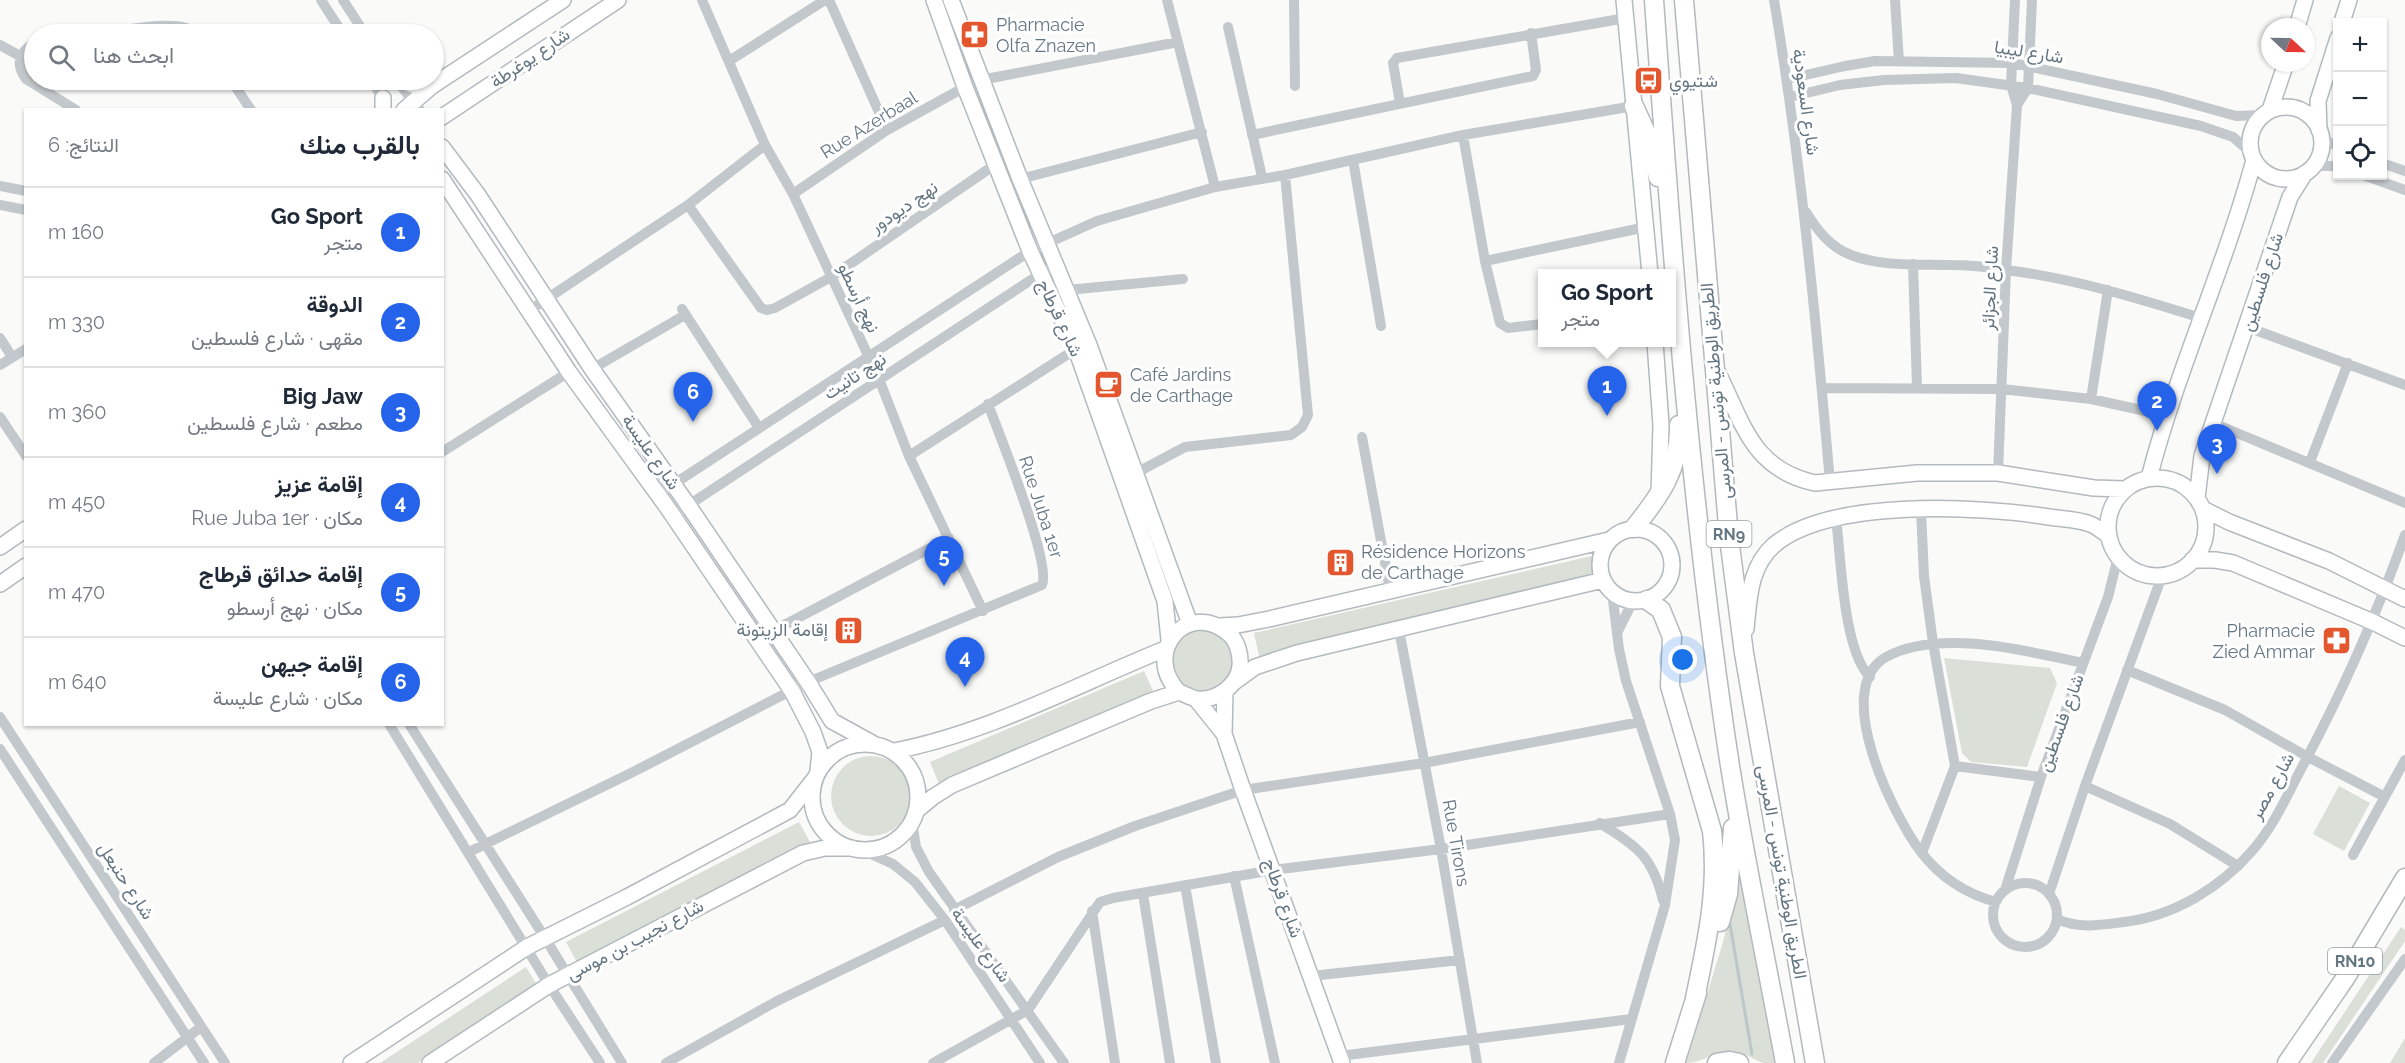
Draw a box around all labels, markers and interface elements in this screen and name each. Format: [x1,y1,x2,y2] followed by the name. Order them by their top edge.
[996,14,1096,56] place label: Pharmacie Olfa Znazen
[2261,18,2315,72] north arrow
[2333,18,2387,180] map controls
[2333,18,2387,72] button: +
[959,19,991,51] pharmacy icon: Pharmacie Olfa Znazen
[486,23,575,93] street label: شارع يوغرطة
[24,24,444,90] search box
[1993,36,2065,69] street label: شارع ليبيا
[45,41,78,74] icon: search
[93,42,174,68] text: ابحث هنا
[1787,47,1824,157] street label: شارع السعودية
[1632,65,1664,97] bus stop icon: شتيوي
[1669,70,1718,96] place label: شتيوي
[2333,72,2387,126] button: −
[816,86,921,163] street label: Rue Azerbaal
[2333,126,2387,180] button: locate
[300,130,420,160] text: بالقرب منك
[48,133,119,157] text: النتائج: 6
[865,176,943,239] street label: نهج ديودور
[271,203,363,229] text: Go Sport
[48,220,104,244] text: 160 m
[396,220,405,244] text: 1
[2236,230,2289,334] street label: شارع فلسطين
[324,231,363,255] text: متجر
[1977,245,2004,332] street label: شارع الجزائر
[832,260,885,337] street label: نهج أرسطو
[1538,269,1676,347] popup
[1032,276,1088,361] street label: شارع قرطاج
[1561,279,1653,305] text: Go Sport
[1696,282,1736,500] street label: الطريق الوطنية تونس - المرسى
[307,291,363,317] text: الدوقة
[1561,307,1600,331] text: متجر
[48,310,105,334] text: 330 m
[395,310,406,334] text: 2
[191,326,363,350] text: مقهى · شارع فلسطين
[820,348,891,405] street label: نهج تانيت
[1130,364,1233,406] place label: Café Jardins de Carthage
[1588,366,1626,416] pin: 1
[1093,369,1125,401] cafe icon: Café Jardins de Carthage
[674,372,712,422] pin: 6
[2138,382,2176,431] pin: 2
[283,383,363,409] text: Big Jaw
[48,400,106,424] text: 360 m
[395,400,406,424] text: 3
[616,410,685,495] street label: شارع عليسة
[187,411,363,435] text: مطعم · شارع فلسطين
[2198,424,2236,474] pin: 3
[1015,453,1068,561] street label: Rue Juba 1er
[275,471,363,497] text: إقامة عزيز
[48,490,106,514] text: 450 m
[395,490,406,514] text: 4
[191,506,363,530] text: مكان · Rue Juba 1er
[1706,521,1752,547] road number: RN9
[924,536,964,586] pin: 5
[1361,541,1526,583] place label: Résidence Horizons de Carthage
[1324,546,1356,578] building icon: Résidence Horizons de Carthage
[199,561,363,587] text: إقامة حدائق قرطاج
[48,580,105,604] text: 470 m
[395,580,406,604] text: 5
[227,596,363,620] text: مكان · نهج أرسطو
[833,614,865,646] building icon: إقامة الزيتونة
[737,619,828,642] place label: إقامة الزيتونة
[2213,620,2316,662] place label: Pharmacie Zied Ammar
[2320,625,2352,657] pharmacy icon: Pharmacie Zied Ammar
[946,638,984,687] pin: 4
[1668,645,1697,674] your location
[261,651,363,677] text: إقامة جيهن
[48,670,107,694] text: 640 m
[394,670,407,694] text: 6
[2033,671,2090,775] street label: شارع فلسطين
[213,686,363,710] text: مكان · شارع عليسة
[2244,749,2300,825] street label: شارع مصر
[1752,763,1812,981] street label: الطريق الوطنية تونس - المرسى
[1439,798,1475,888] street label: Rue Tirons
[92,838,159,924] street label: شارع حنبعل
[1258,855,1308,941] street label: شارع قرطاج
[563,895,708,986] street label: شارع نجيب بن موسى
[946,903,1015,987] street label: شارع عليسة
[2328,948,2382,974] road number: RN10

